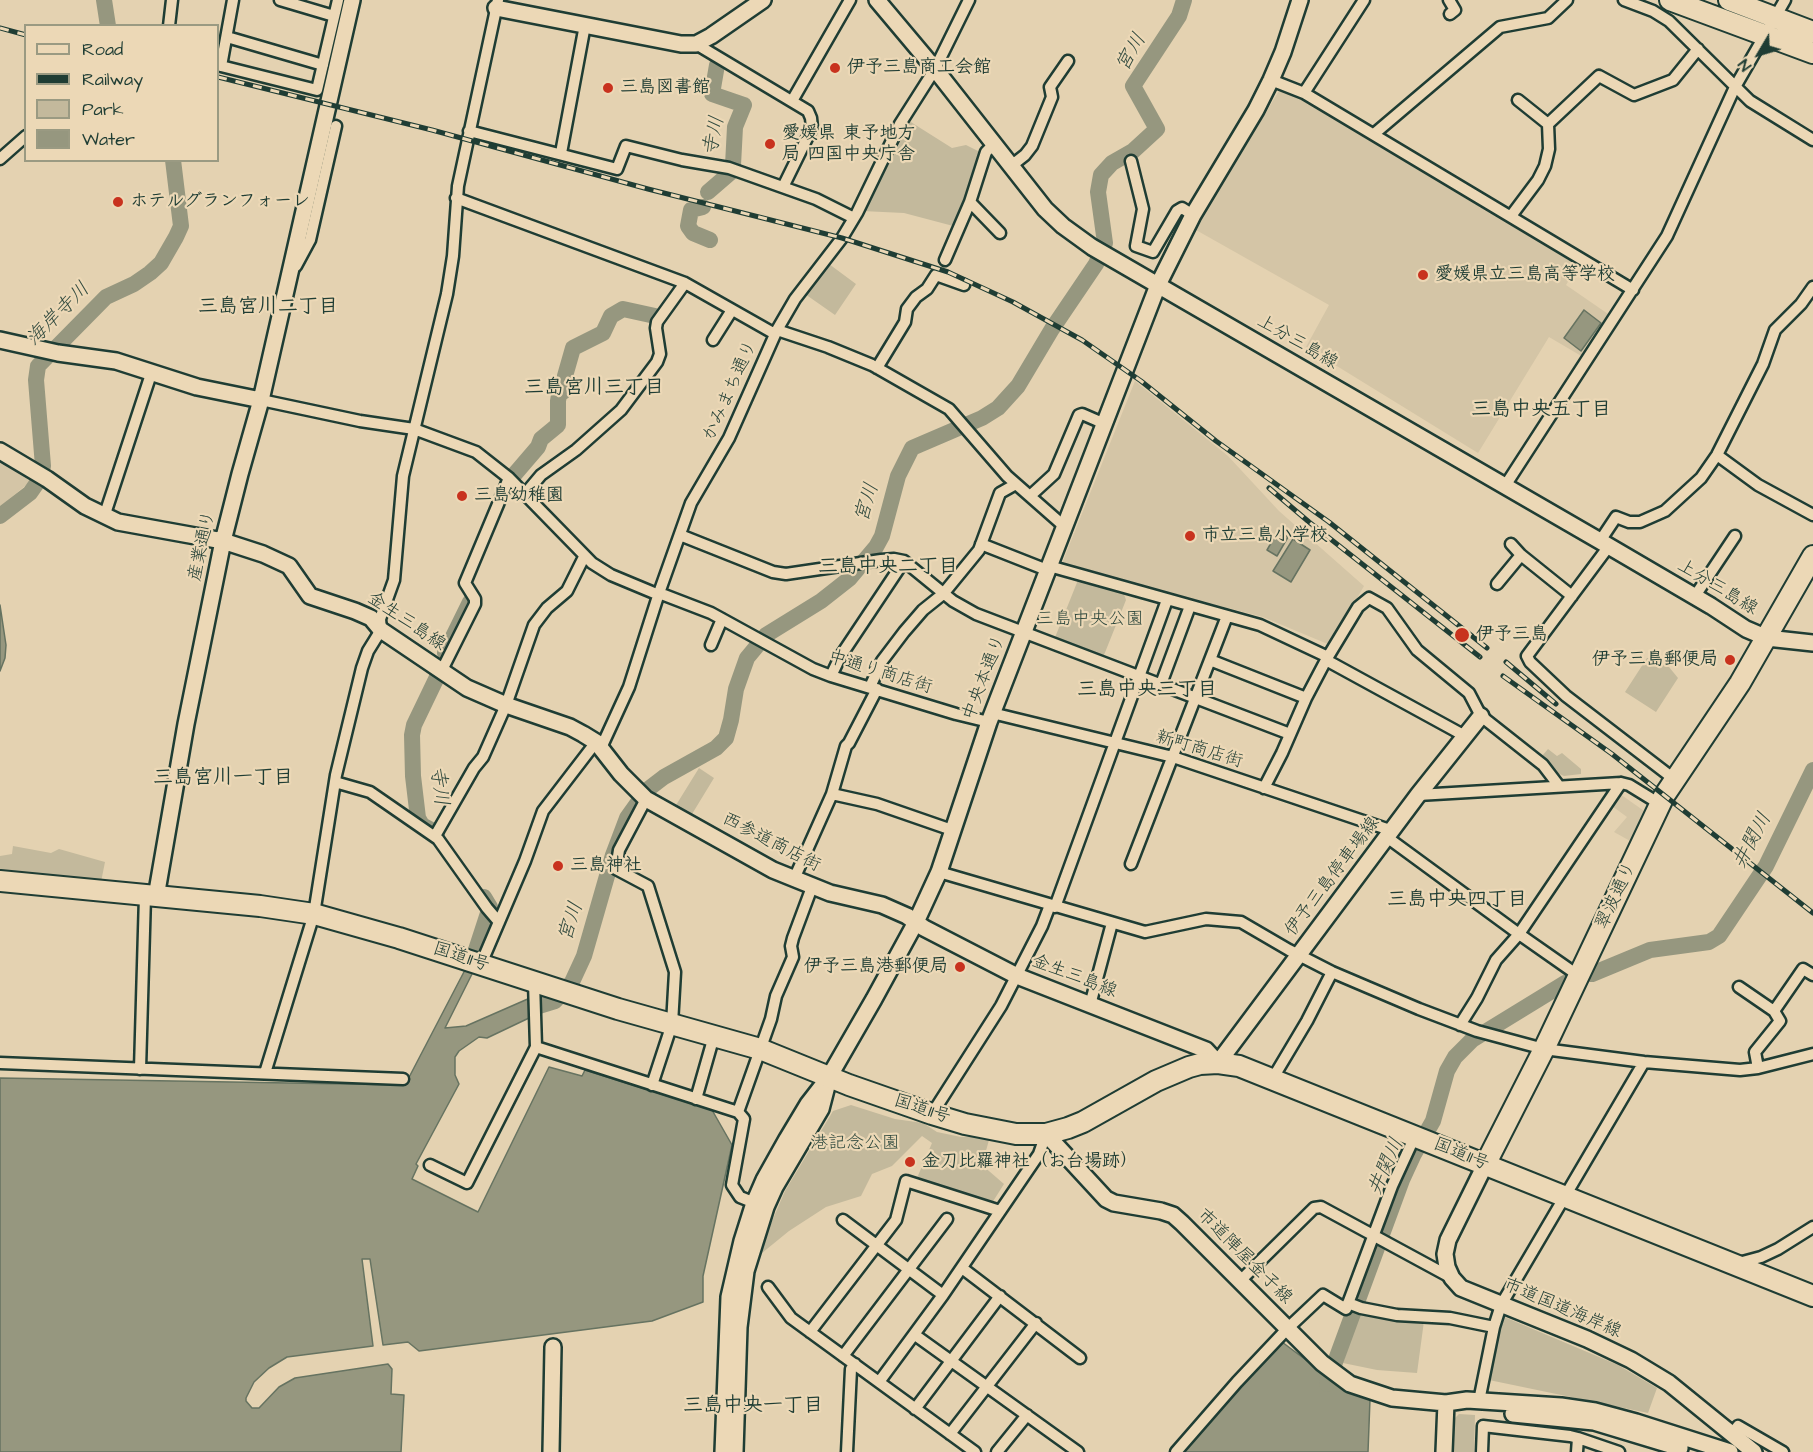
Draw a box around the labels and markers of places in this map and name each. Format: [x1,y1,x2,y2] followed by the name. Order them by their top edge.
[847,57,991,79] place label: 伊予三島商工会館
[828,61,842,75] marker: 伊予三島商工会館
[620,77,710,99] place label: 三島図書館
[601,81,615,95] marker: 三島図書館
[782,123,915,166] place label: 愛媛県 東予地方 局 四国中央庁舎
[763,137,777,151] marker: 愛媛県 東予地方 局 四国中央庁舎
[130,191,310,213] place label: ホテルグランフォーレ
[111,195,125,209] marker: ホテルグランフォーレ
[1435,264,1615,286] place label: 愛媛県立三島高等学校
[1416,268,1430,282] marker: 愛媛県立三島高等学校
[474,485,564,507] place label: 三島幼稚園
[455,489,469,503] marker: 三島幼稚園
[1202,525,1328,547] place label: 市立三島小学校
[1183,529,1197,543] marker: 市立三島小学校
[1476,624,1548,646] place label: 伊予三島
[1453,626,1471,644] marker: 伊予三島
[1592,649,1718,671] place label: 伊予三島郵便局
[1723,653,1737,667] marker: 伊予三島郵便局
[570,855,642,877] place label: 三島神社
[551,859,565,873] marker: 三島神社
[804,956,948,978] place label: 伊予三島港郵便局
[953,960,967,974] marker: 伊予三島港郵便局
[922,1151,1138,1173] place label: 金刀比羅神社（お台場跡）
[903,1155,917,1169] marker: 金刀比羅神社（お台場跡）

